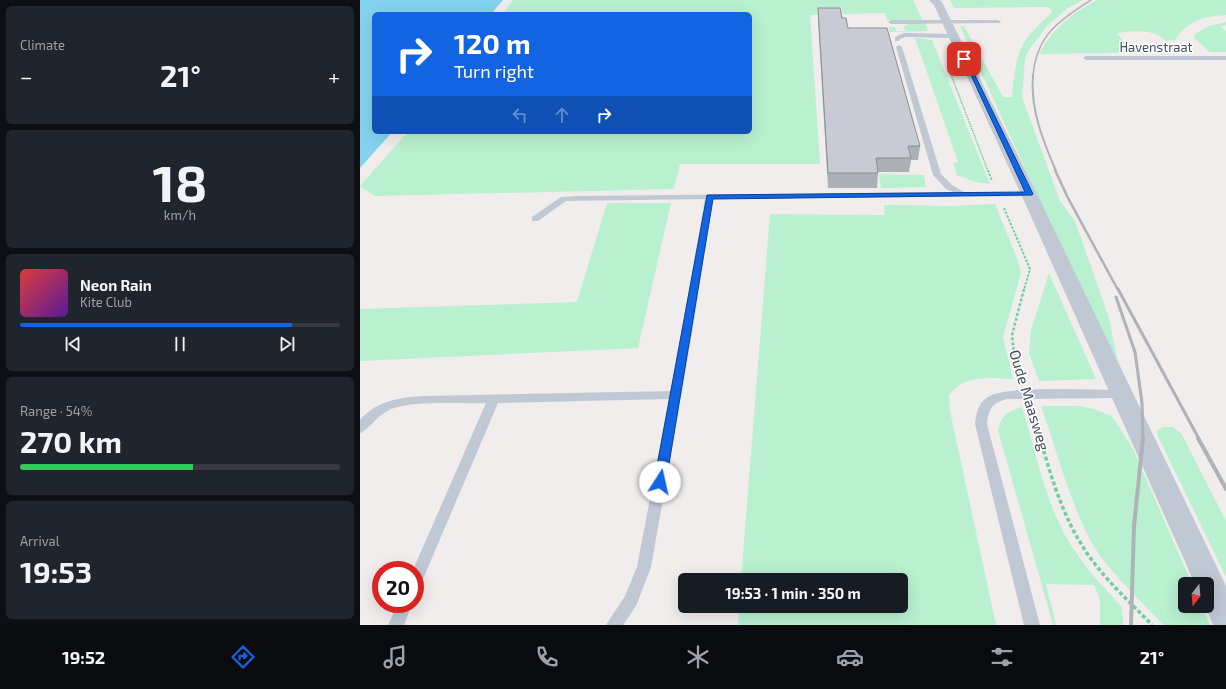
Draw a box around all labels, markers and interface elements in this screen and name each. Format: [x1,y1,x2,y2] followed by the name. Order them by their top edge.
[454,26,531,60] text: 120 m
[388,28,440,80] icon: right
[20,37,65,53] text: Climate
[1119,39,1193,55] street label: Havenstraat
[947,42,981,76] pin
[953,48,975,70] icon: arrive
[160,57,201,93] text: 21°
[454,60,534,82] text: Turn right
[20,63,33,89] text: −
[328,63,340,89] text: +
[509,104,531,126] icon: left
[551,104,573,126] icon: ahead
[593,104,615,126] icon: right
[153,150,207,212] text: 18
[164,207,196,223] text: km/h
[80,276,152,294] text: Neon Rain
[80,294,132,310] text: Kite Club
[62,333,84,355] icon: previous
[169,333,191,355] icon: pause
[276,333,298,355] icon: next
[1006,347,1054,453] street label: Oude Maasweg
[20,403,92,419] text: Range · 54%
[20,423,122,459] text: 270 km
[639,461,681,503] position arrow
[20,533,60,549] text: Arrival
[20,553,92,589] text: 19:53
[372,561,424,613] speed limit sign: 20
[1178,577,1214,613] north arrow
[1178,577,1214,613] map controls
[725,584,861,602] text: 19:53 · 1 min · 350 m
[229,643,257,671] icon: directions
[381,643,409,671] icon: music
[533,643,561,671] icon: phone
[684,643,712,671] icon: climate
[836,643,864,671] icon: car
[988,643,1016,671] icon: filters
[62,646,105,668] text: 19:52
[1140,646,1164,668] text: 21°

